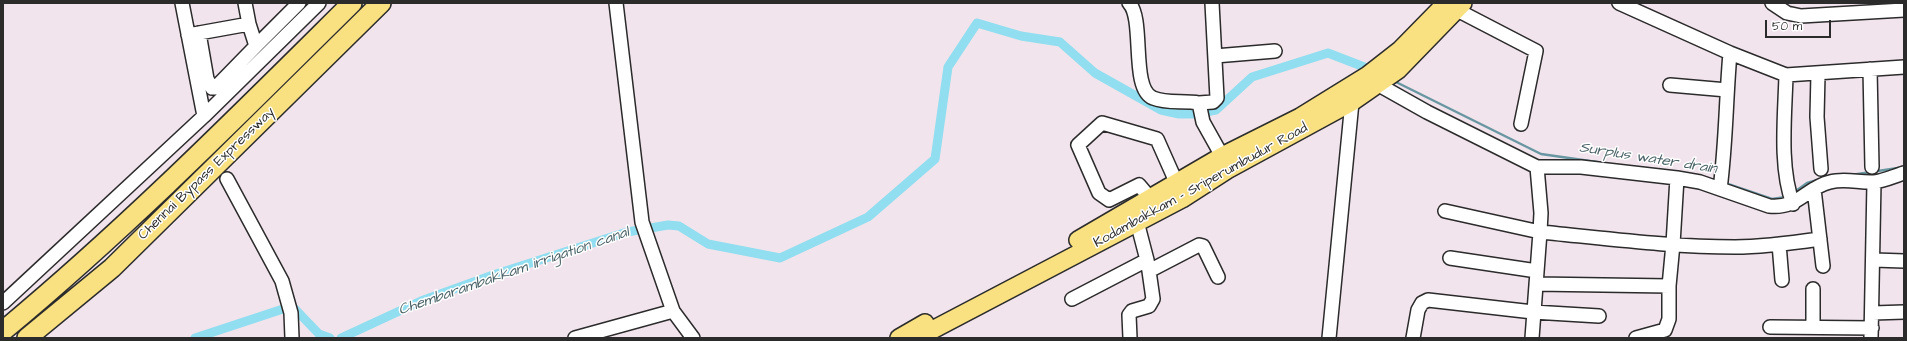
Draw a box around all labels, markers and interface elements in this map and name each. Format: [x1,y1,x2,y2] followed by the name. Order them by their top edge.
[1767,12,1833,38] scale bar
[1772,18,1802,35] text: 50 m
[135,104,279,244] street label: Chennai Bypass Expressway
[1091,120,1311,252] street label: Kodambakkam – Sriperumbudur Road
[1578,139,1718,179] water label: Surplus water drain
[396,224,632,320] water label: Chembarambakkam irrigation canal

